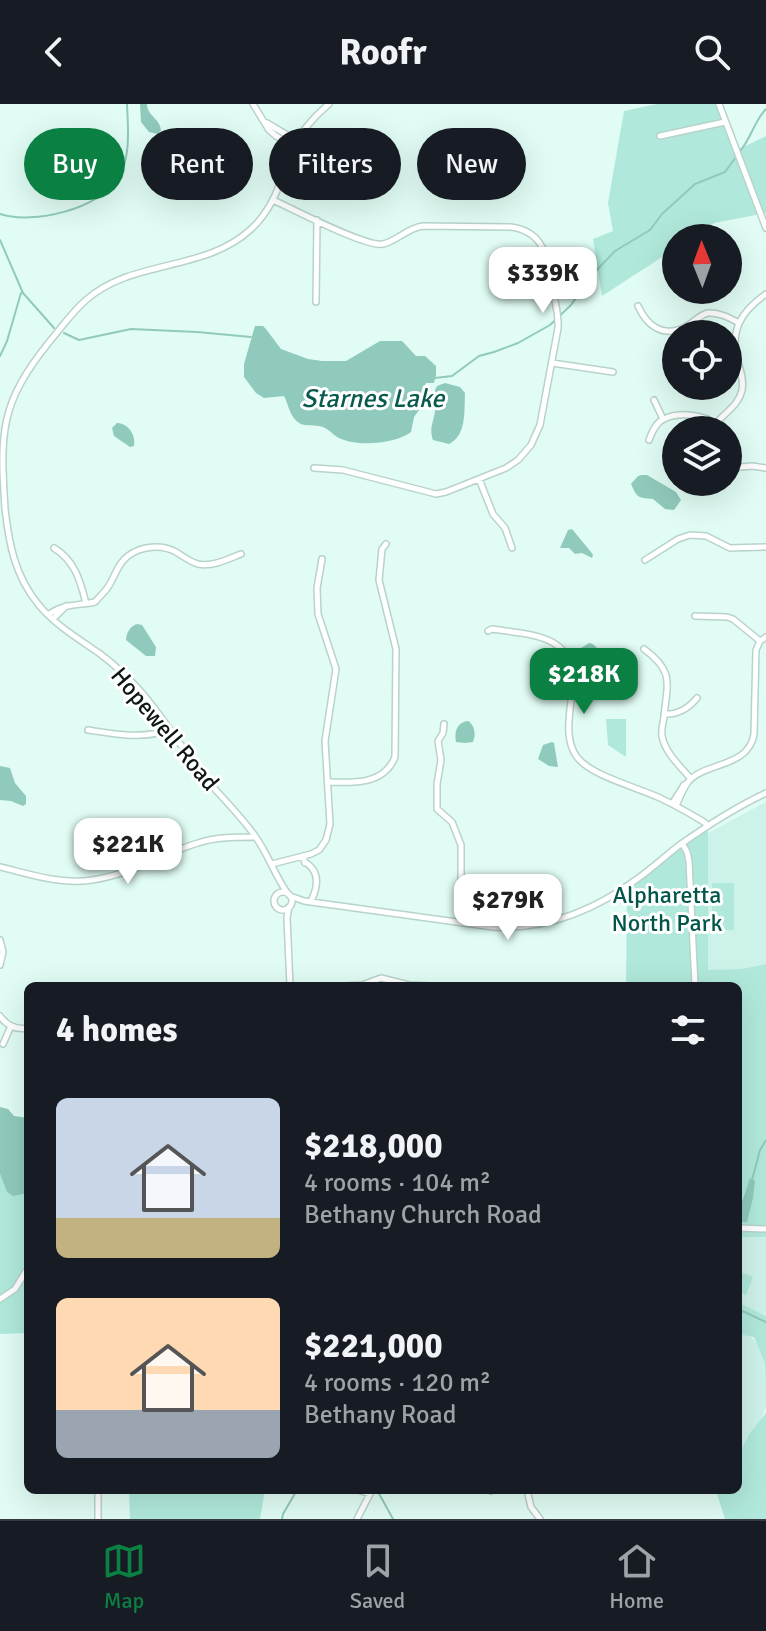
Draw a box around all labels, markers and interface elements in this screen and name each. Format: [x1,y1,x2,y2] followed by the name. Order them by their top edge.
[32,30,76,74] icon: back
[339,30,427,75] text: Roofr
[690,30,734,74] icon: search
[24,128,125,200] chip: Buy
[141,128,253,200] chip: Rent
[269,128,401,200] chip: Filters
[417,128,526,200] chip: New
[662,224,742,304] north arrow
[662,224,742,496] map controls
[487,247,599,315] pin: $339K
[507,257,579,289] text: $339K
[662,320,742,400] button: locate
[302,383,446,415] water label: Starnes Lake
[662,416,742,496] button: layers
[528,648,640,716] pin: $218K
[548,658,620,690] text: $218K
[104,661,226,797] street label: Hopewell Road
[72,818,184,886] pin: $221K
[92,828,164,860] text: $221K
[452,874,564,942] pin: $279K
[612,880,723,938] park label: Alpharetta North Park
[472,884,544,916] text: $279K
[666,1008,710,1052] icon: filters
[56,1009,177,1051] text: 4 homes
[304,1125,443,1167] text: $218,000
[120,1130,216,1226] icon: home
[304,1167,491,1199] text: 4 rooms · 104 m²
[304,1199,542,1231] text: Bethany Church Road
[304,1325,443,1367] text: $221,000
[120,1330,216,1426] icon: home
[304,1367,491,1399] text: 4 rooms · 120 m²
[304,1399,456,1431] text: Bethany Road
[102,1539,146,1614] tab: Map
[350,1539,405,1614] tab: Saved
[609,1539,664,1614] tab: Home

